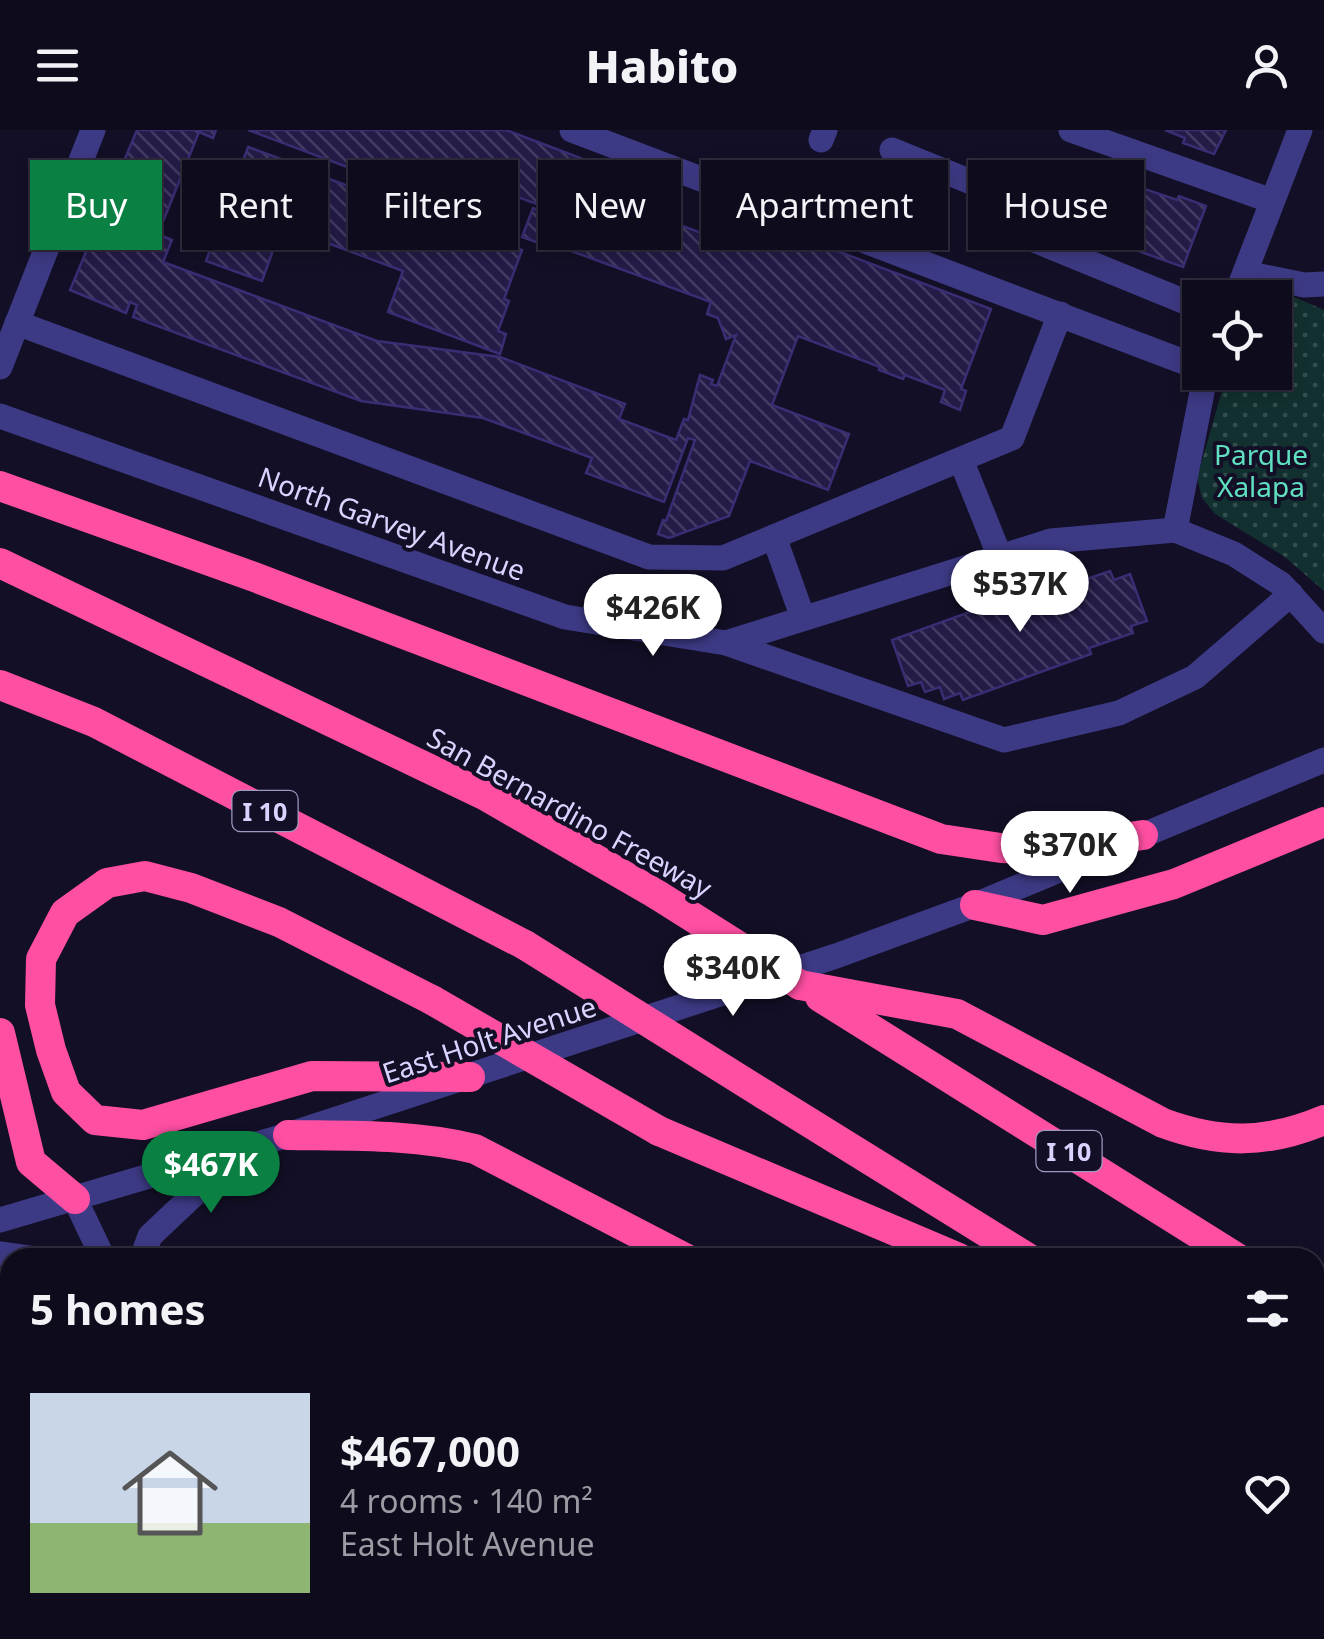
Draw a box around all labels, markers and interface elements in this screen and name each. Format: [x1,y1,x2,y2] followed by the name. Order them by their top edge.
[586,35,738,96] text: Habito
[30,38,85,93] icon: menu
[1239,38,1294,93] icon: person
[30,160,162,250] chip: Buy
[182,160,328,250] chip: Rent
[348,160,518,250] chip: Filters
[538,160,681,250] chip: New
[701,160,948,250] chip: Apartment
[968,160,1144,250] chip: House
[1182,280,1292,390] map controls
[1182,280,1292,390] button: locate
[1214,435,1308,505] park label: Parque Xalapa
[253,457,531,589] street label: North Garvey Avenue
[950,550,1090,635] pin: $537K
[973,561,1067,604] text: $537K
[583,574,723,659] pin: $426K
[606,585,700,628] text: $426K
[421,718,720,906] street label: San Bernardino Freeway
[232,791,298,831] road number: I 10
[1000,811,1140,896] pin: $370K
[1023,822,1117,865] text: $370K
[663,934,803,1019] pin: $340K
[686,945,780,988] text: $340K
[377,987,601,1091] street label: East Holt Avenue
[141,1131,281,1216] pin: $467K
[1036,1131,1102,1171] road number: I 10
[164,1142,258,1185] text: $467K
[30,1280,206,1337] text: 5 homes
[1240,1281,1295,1336] icon: filters
[340,1422,520,1479] text: $467,000
[110,1433,230,1553] icon: home
[1240,1466,1295,1521] icon: heart
[340,1479,593,1522] text: 4 rooms · 140 m²
[340,1522,595,1565] text: East Holt Avenue

